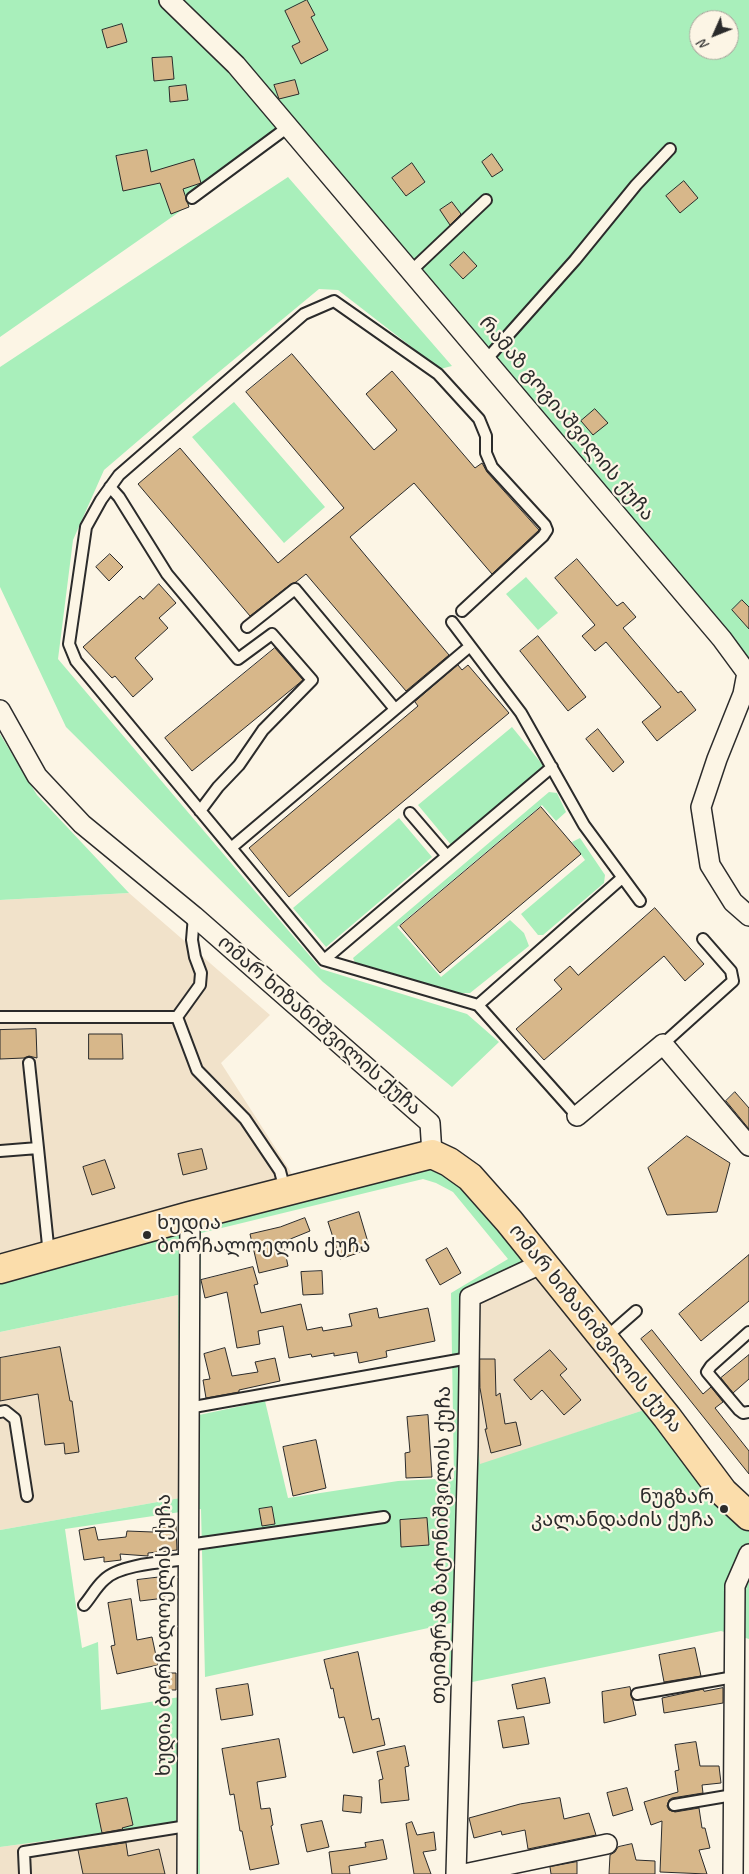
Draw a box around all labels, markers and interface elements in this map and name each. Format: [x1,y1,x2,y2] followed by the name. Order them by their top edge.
[689,10,739,60] north arrow
[694,36,713,54] text: N
[473,312,659,526] street label: რამაზ გოგიაშვილის ქუჩა
[212,931,426,1121] street label: ომარ ხიზანიშვილის ქუჩა
[157,1212,370,1259] place label: ხუდია ბორჩალოელის ქუჩა
[503,1220,687,1438] street label: ომარ ხიზანიშვილის ქუჩა
[141,1229,153,1241] marker: ხუდია ბორჩალოელის ქუჩა
[427,1386,457,1704] street label: თეიმურაზ ბატონიშვილის ქუჩა
[531,1486,714,1533] place label: ნუგზარ კალანდაძის ქუჩა
[153,1494,177,1776] street label: ხუდია ბორჩალოელის ქუჩა
[718,1503,730,1515] marker: ნუგზარ კალანდაძის ქუჩა

